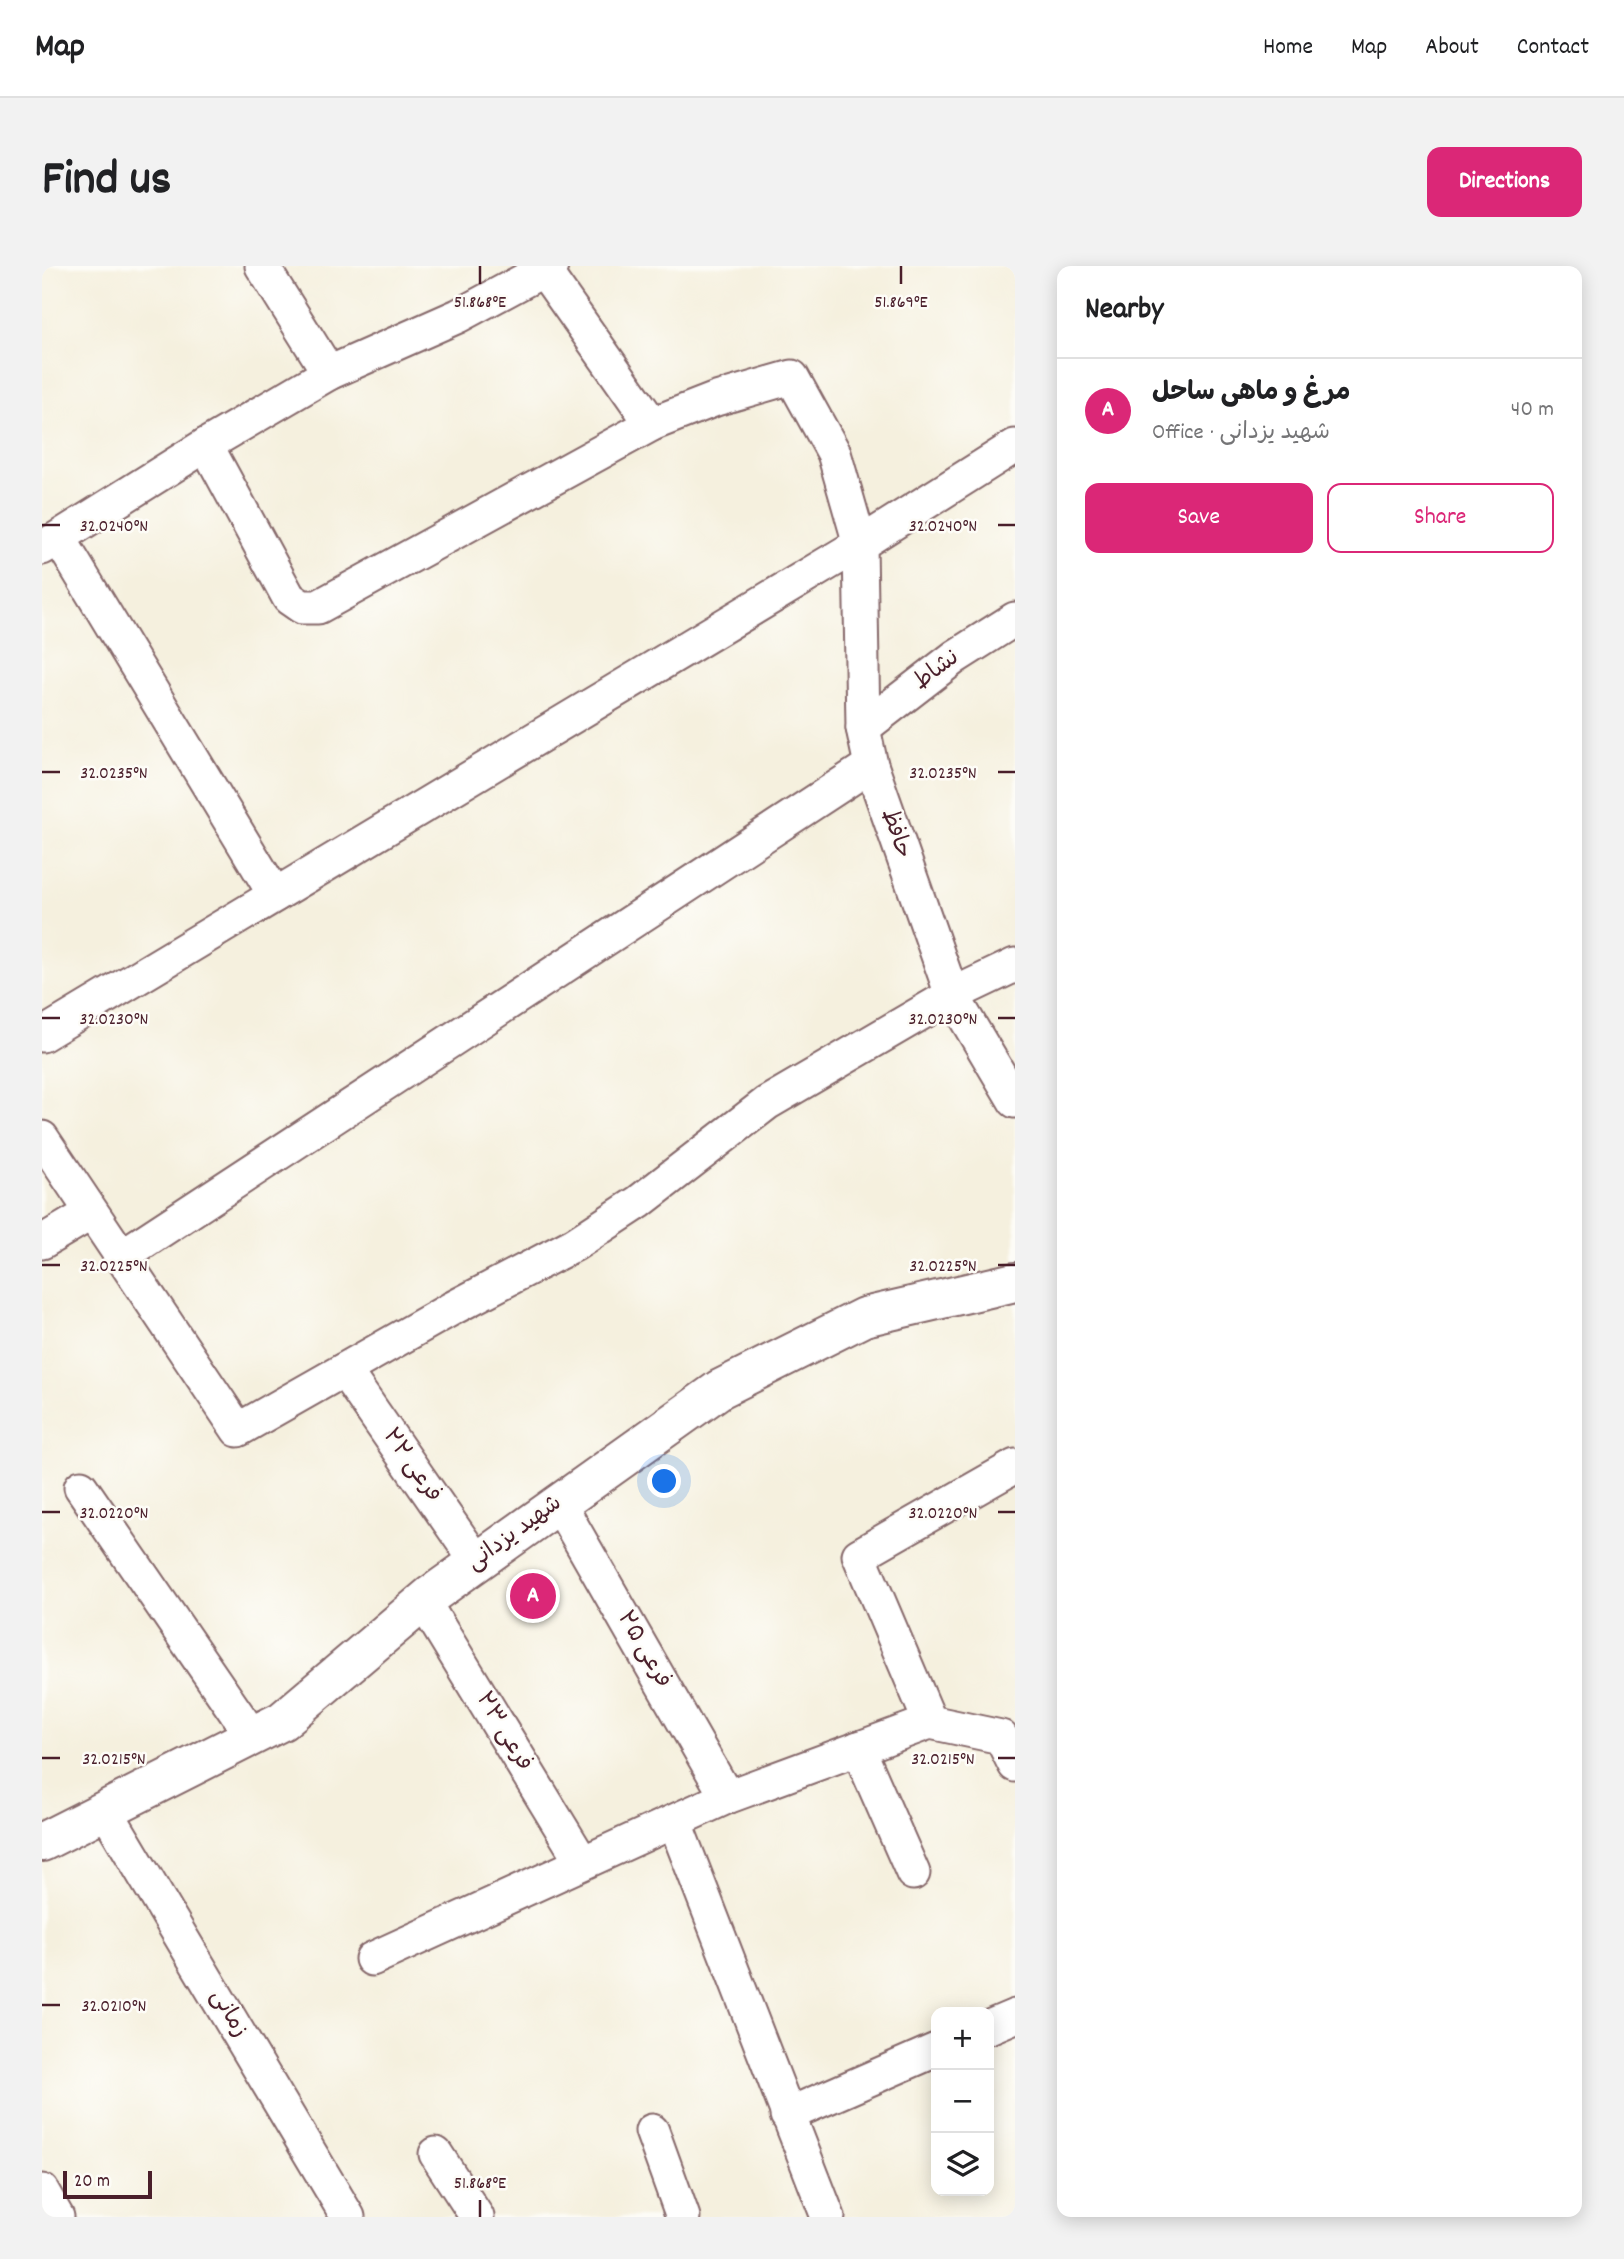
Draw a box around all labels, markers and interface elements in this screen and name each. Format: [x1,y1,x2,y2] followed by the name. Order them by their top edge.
[35,25,85,72] text: Map
[1263,31,1313,65] text: Home
[1351,31,1387,65] text: Map
[1425,31,1479,65] text: About
[1517,31,1589,65] text: Contact
[42,147,171,217] text: Find us
[1427,147,1582,217] button: Directions
[1085,290,1163,333] text: Nearby
[454,291,506,316] text: 51.868°E
[874,291,928,316] text: 51.869°E
[1152,375,1350,412] text: مرغ و ماهی ساحل
[1102,394,1114,427] text: A
[1511,394,1554,427] text: 40 m
[1152,417,1330,450] text: Office · شهید یزدانی
[1085,483,1313,553] button: Save
[1327,483,1554,553] button: Share
[80,515,148,540] text: 32.0240°N
[909,515,977,540] text: 32.0240°N
[907,643,967,699] street label: نشاط
[80,762,148,787] text: 32.0235°N
[909,762,977,787] text: 32.0235°N
[871,805,919,863] street label: حافظ
[80,1008,149,1033] text: 32.0230°N
[909,1008,978,1033] text: 32.0230°N
[80,1255,148,1280] text: 32.0225°N
[909,1255,977,1280] text: 32.0225°N
[373,1422,449,1510] street label: فرعی ۲۲
[647,1464,681,1498] your location
[461,1488,569,1580] street label: شهید یزدانی
[80,1502,148,1527] text: 32.0220°N
[909,1502,977,1527] text: 32.0220°N
[510,1570,556,1622] pin: A
[608,1605,678,1695] street label: فرعی ۲۵
[466,1686,540,1778] street label: فرعی ۲۳
[82,1748,146,1773] text: 32.0215°N
[911,1748,975,1773] text: 32.0215°N
[201,1984,255,2044] street label: زمانی
[82,1995,146,2020] text: 32.0210°N
[931,2007,994,2196] map controls
[931,2007,994,2070] button: +
[931,2070,994,2133] button: −
[931,2133,994,2196] button: layers
[63,2168,152,2200] scale bar
[74,2169,110,2196] text: 20 m
[454,2172,506,2197] text: 51.868°E

